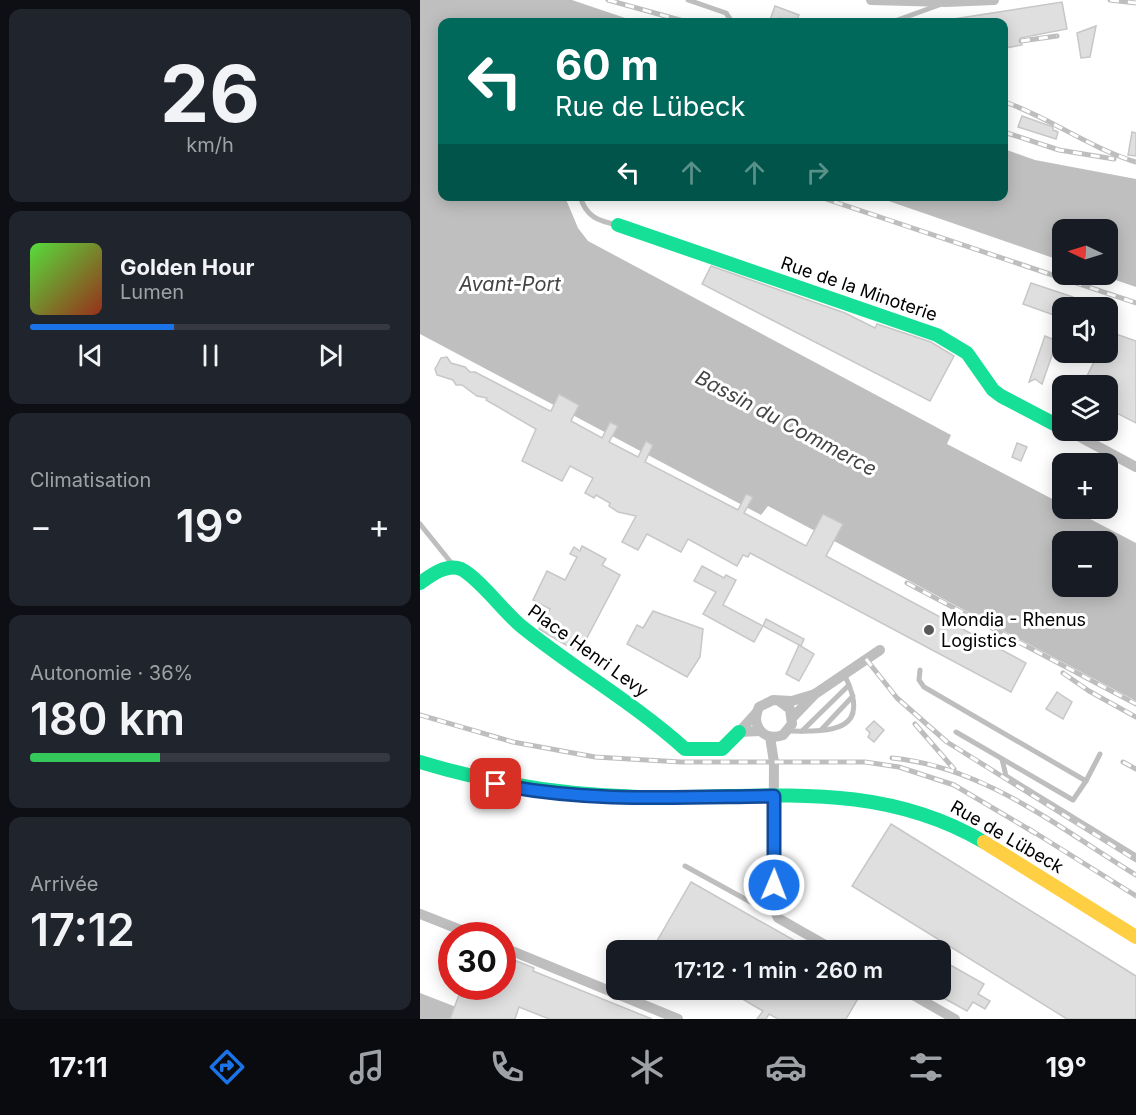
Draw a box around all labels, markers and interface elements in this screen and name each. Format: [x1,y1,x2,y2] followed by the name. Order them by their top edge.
[555,39,659,90] text: 60 m
[456,42,534,120] icon: left
[160,46,260,141] text: 26
[555,90,745,123] text: Rue de Lübeck
[186,133,234,157] text: km/h
[612,156,645,189] icon: left
[675,156,708,189] icon: ahead
[738,156,771,189] icon: ahead
[801,156,834,189] icon: right
[1052,219,1118,285] north arrow
[1052,219,1118,597] map controls
[778,252,940,325] street label: Rue de la Minoterie
[120,254,254,280] text: Golden Hour
[458,272,561,296] water label: Avant-Port
[120,280,184,304] text: Lumen
[1052,297,1118,363] button: sound
[74,339,107,372] icon: previous
[194,339,227,372] icon: pause
[314,339,347,372] icon: next
[691,365,881,481] water label: Bassin du Commerce
[1052,375,1118,441] button: layers
[1052,453,1118,519] button: +
[30,468,151,492] text: Climatisation
[176,498,244,553] text: 19°
[30,506,52,546] text: −
[368,506,390,546] text: +
[1052,531,1118,597] button: −
[524,600,652,701] street label: Place Henri Levy
[941,609,1086,651] place label: Mondia - Rhenus Logistics
[922,623,936,637] marker: Mondia - Rhenus Logistics
[30,661,193,685] text: Autonomie · 36%
[30,691,185,746] text: 180 km
[470,758,521,809] pin
[479,767,512,800] icon: arrive
[947,796,1068,877] street label: Rue de Lübeck
[742,853,806,917] position arrow
[30,872,99,896] text: Arrivée
[30,902,135,957] text: 17:12
[438,922,516,1000] speed limit sign: 30
[674,957,883,983] text: 17:12 · 1 min · 260 m
[206,1046,248,1088] icon: directions
[346,1046,388,1088] icon: music
[486,1046,528,1088] icon: phone
[626,1046,668,1088] icon: climate
[765,1046,807,1088] icon: car
[905,1046,947,1088] icon: filters
[49,1051,108,1084] text: 17:11
[1045,1051,1087,1084] text: 19°

